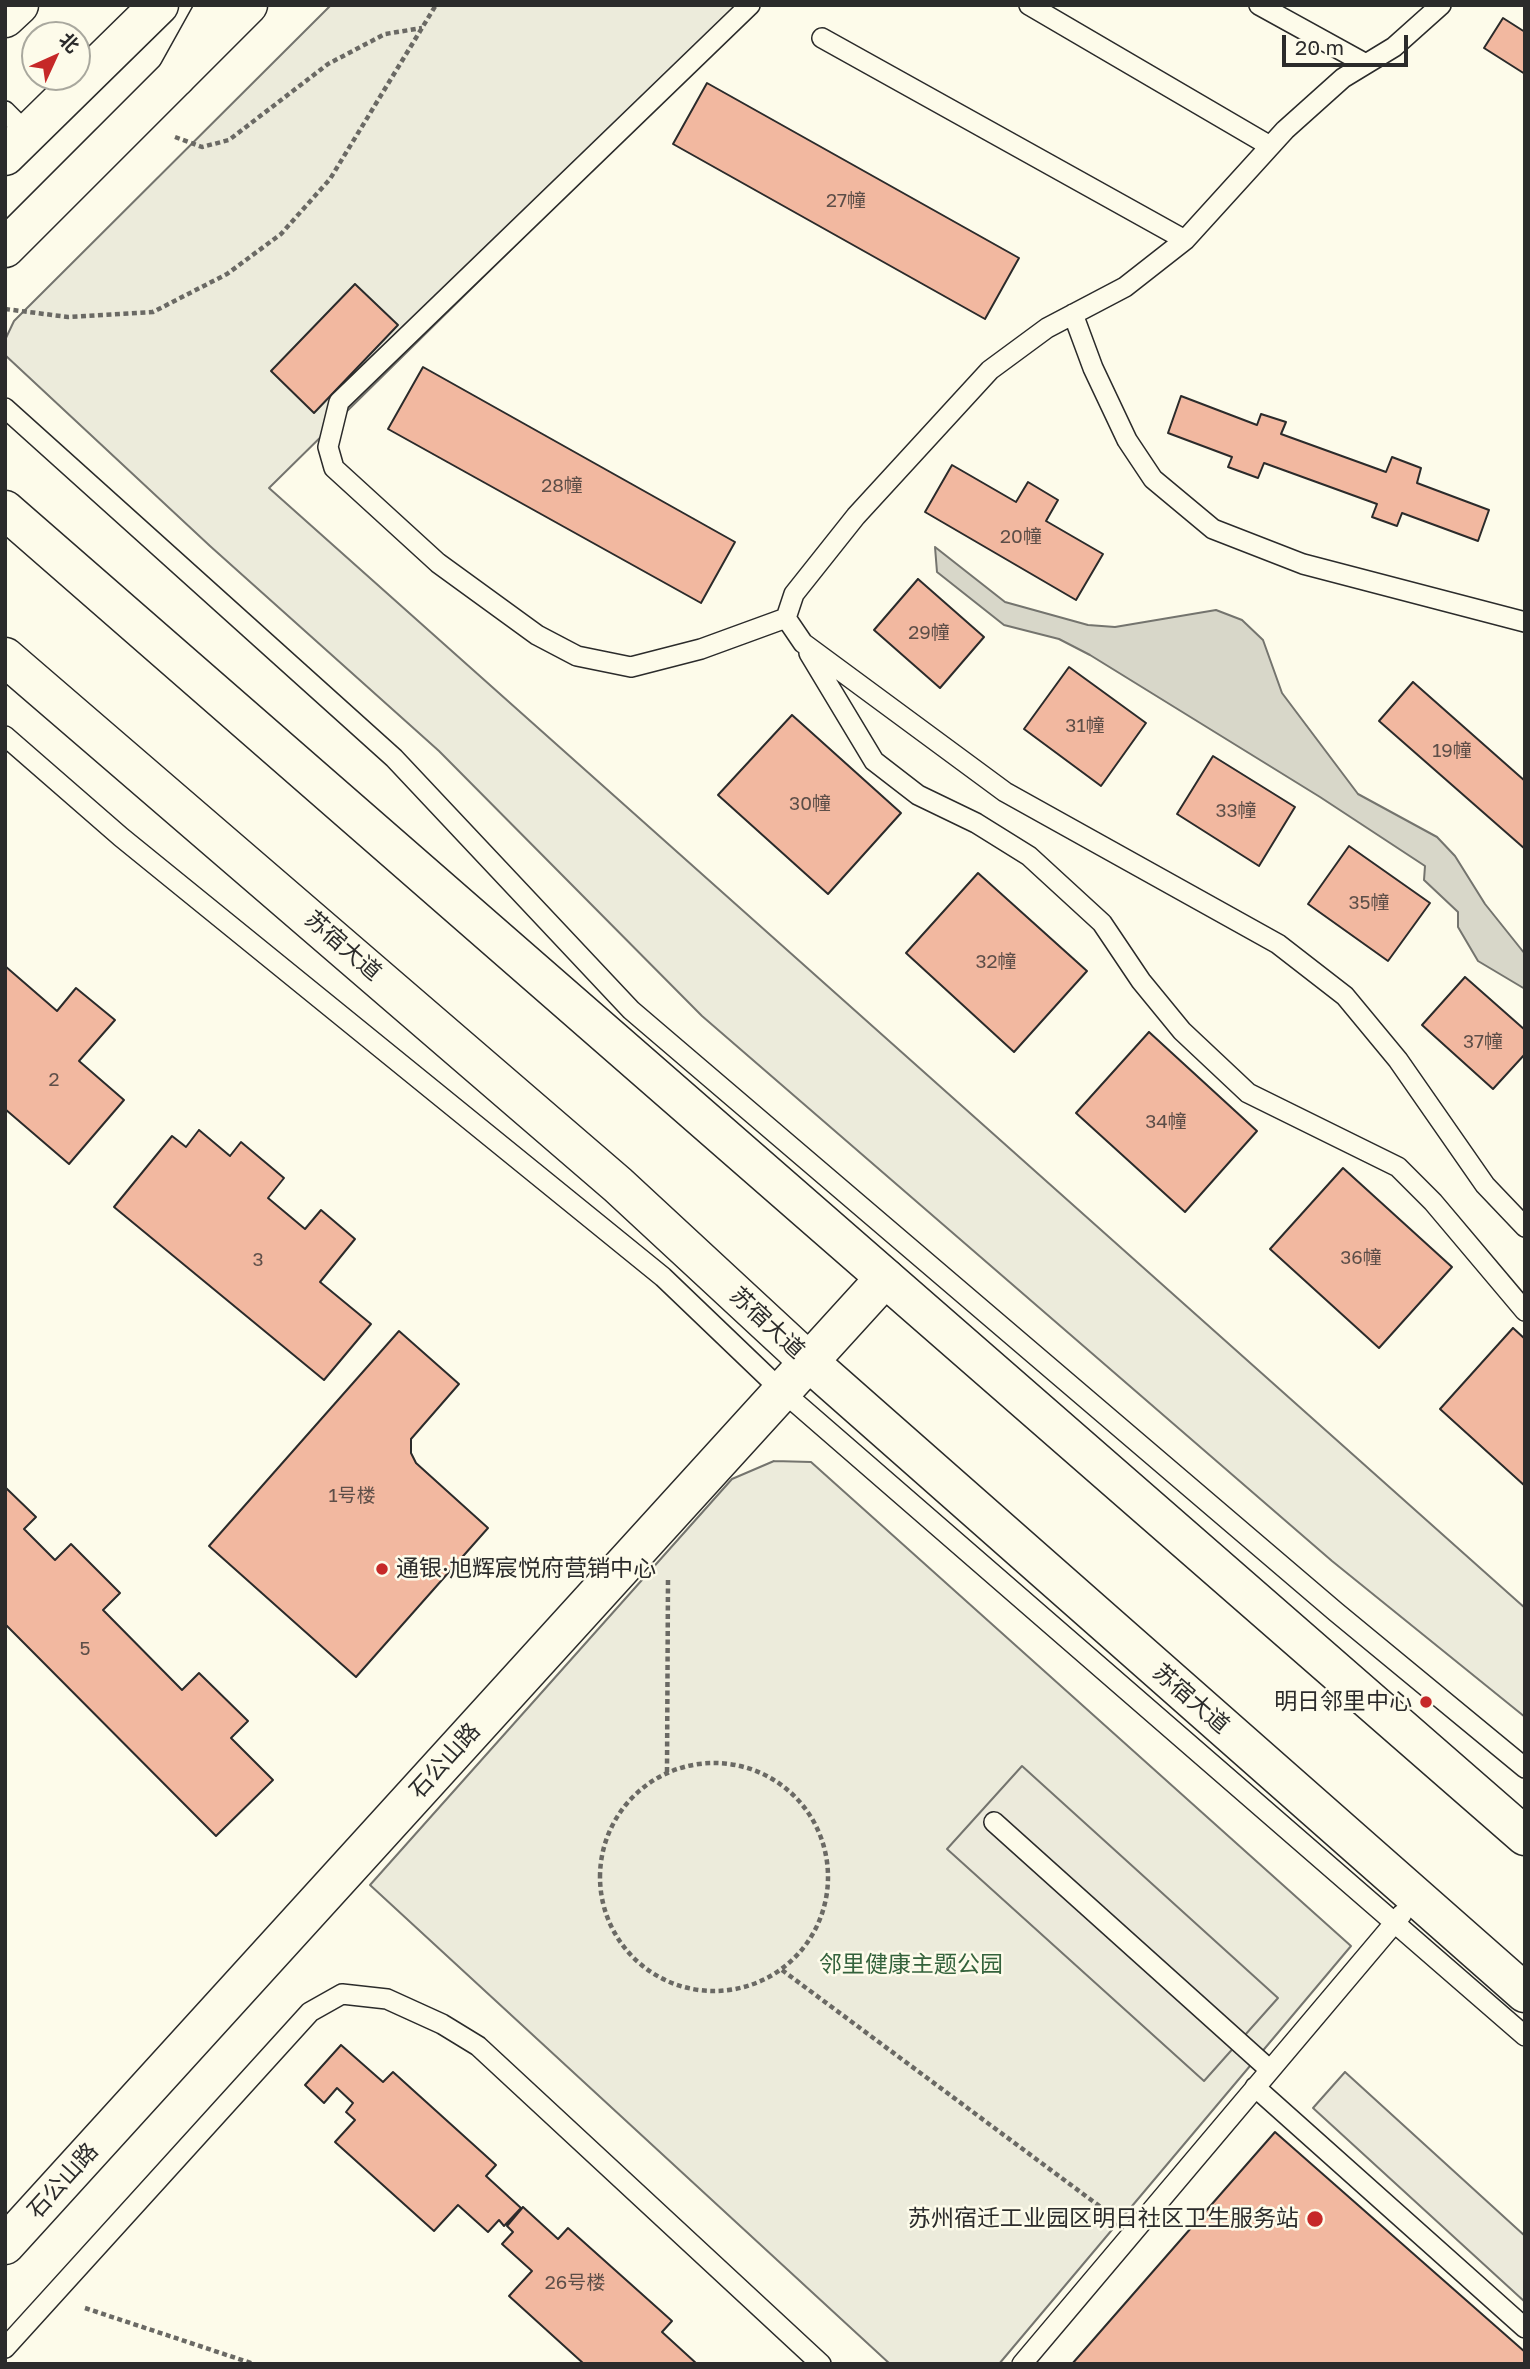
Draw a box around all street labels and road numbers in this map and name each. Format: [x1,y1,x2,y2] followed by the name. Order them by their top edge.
[299,905,387,987] street label: 苏宿大道
[724,1282,810,1364] street label: 苏宿大道
[1147,1658,1235,1740] street label: 苏宿大道
[404,1718,486,1804] street label: 石公山路
[22,2138,104,2224] street label: 石公山路

